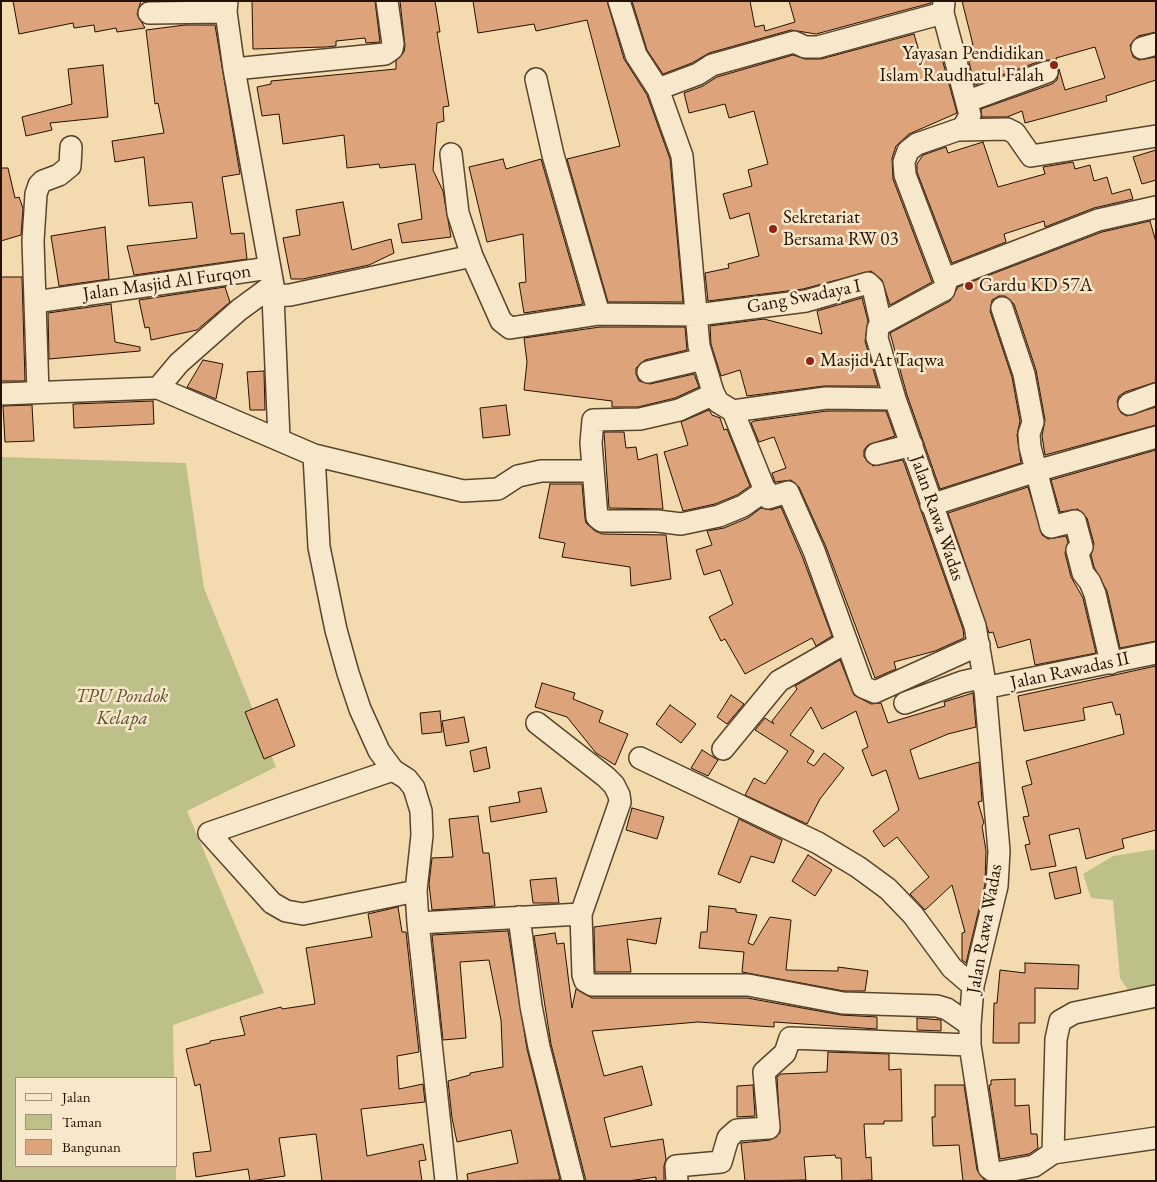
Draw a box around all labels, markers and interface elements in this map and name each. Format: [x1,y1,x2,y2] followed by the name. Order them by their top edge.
[880,43,1044,87] place label: Yayasan Pendidikan Islam Raudhatul Falah
[1048,59,1060,71] marker: Yayasan Pendidikan Islam Raudhatul Falah
[783,207,899,251] place label: Sekretariat Bersama RW 03
[767,223,779,235] marker: Sekretariat Bersama RW 03
[81,260,253,306] street label: Jalan Masjid Al Furqon
[745,275,863,319] street label: Gang Swadaya I
[979,275,1093,297] place label: Gardu KD 57A
[963,280,975,292] marker: Gardu KD 57A
[820,350,944,372] place label: Masjid At Taqwa
[804,355,816,367] marker: Masjid At Taqwa
[905,452,969,584] street label: Jalan Rawa Wadas
[1008,647,1132,695] street label: Jalan Rawadas II
[76,686,168,730] park label: TPU Pondok Kelapa
[962,862,1008,996] street label: Jalan Rawa Wadas
[15,1077,178,1167] legend
[62,1087,91,1106] text: Jalan
[62,1112,102,1131] text: Taman
[62,1137,121,1156] text: Bangunan

